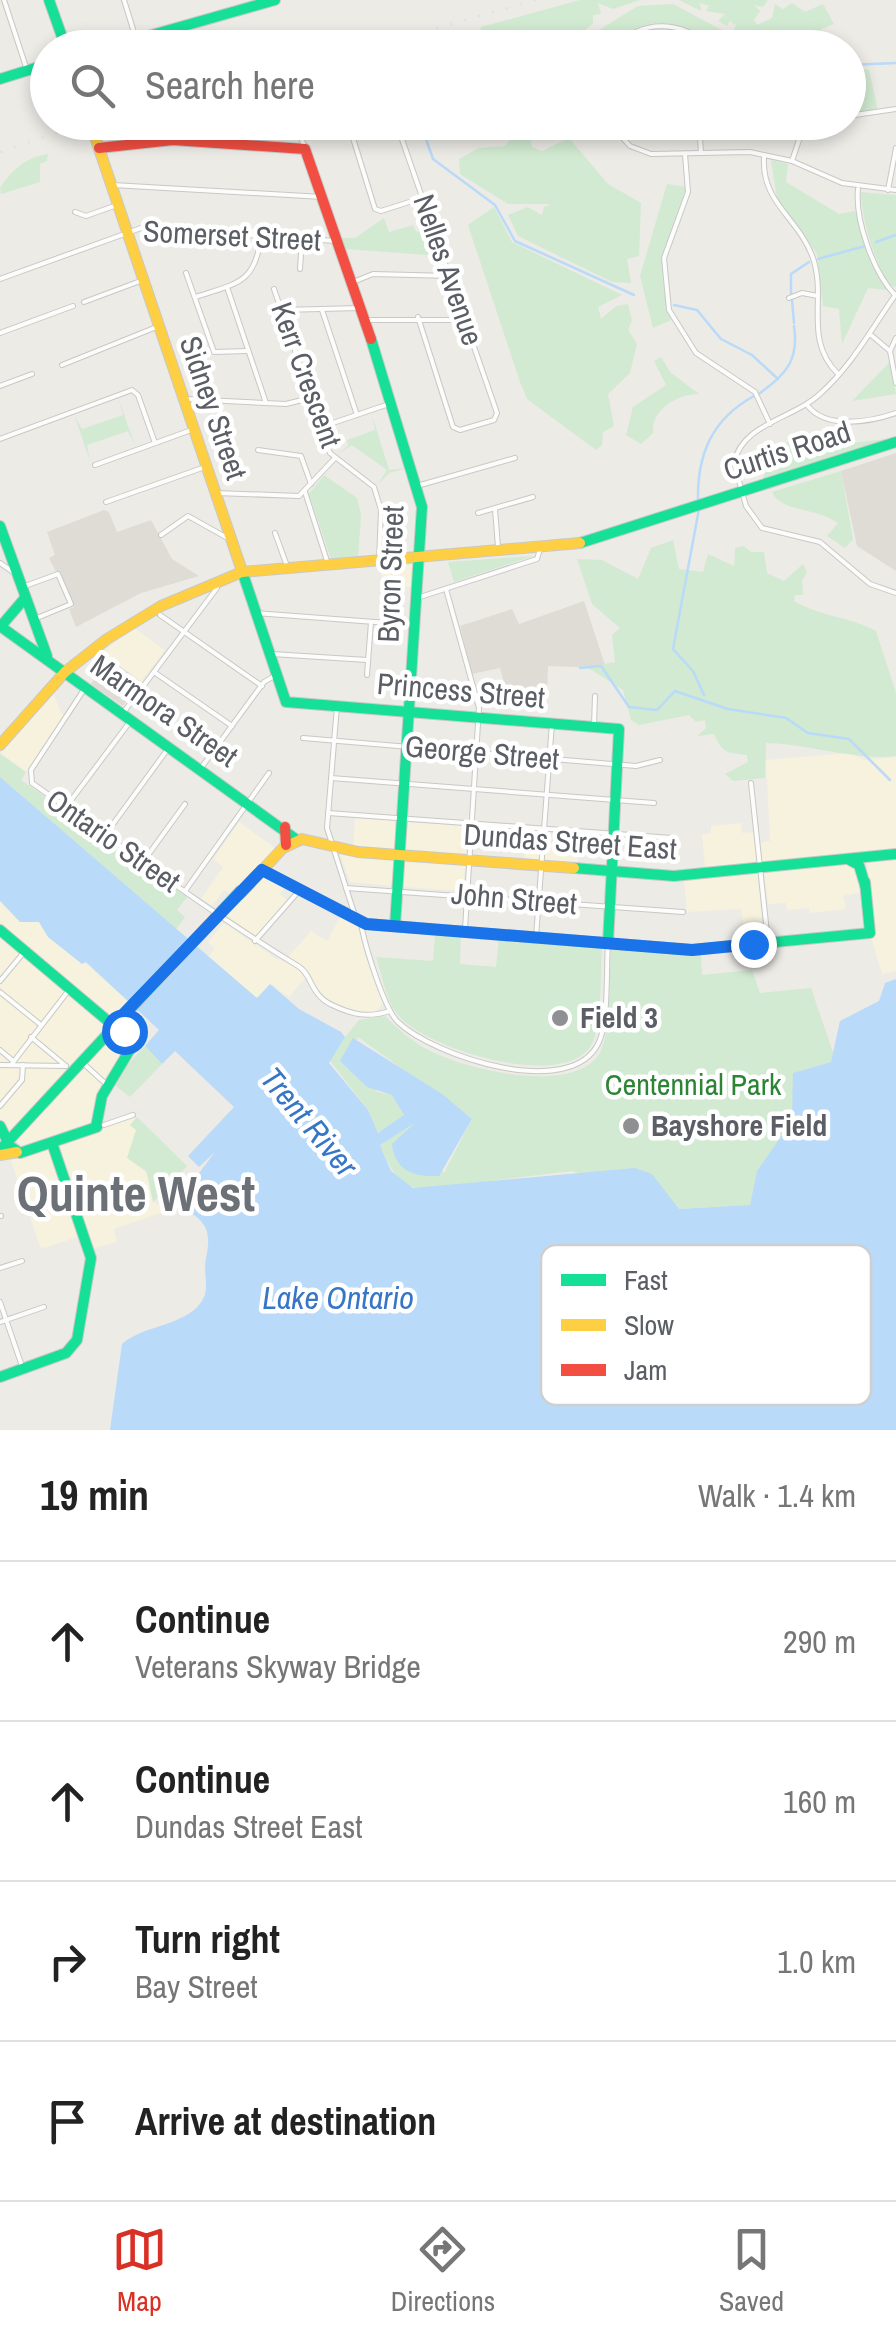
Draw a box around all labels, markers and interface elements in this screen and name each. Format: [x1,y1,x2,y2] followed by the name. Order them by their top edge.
[30,30,866,140] search box
[65,58,120,113] icon: search
[145,60,315,111] text: Search here
[405,189,493,350] street label: Nelles Avenue
[142,210,322,260] street label: Somerset Street
[262,297,352,453] street label: Kerr Crescent
[171,331,257,485] street label: Sidney Street
[718,411,855,489] street label: Curtis Road
[368,505,412,643] street label: Byron Street
[83,645,246,776] street label: Marmora Street
[376,663,547,717] street label: Princess Street
[403,725,561,779] street label: George Street
[39,779,188,901] street label: Ontario Street
[462,814,678,868] street label: Dundas Street East
[450,873,579,923] street label: John Street
[731,922,777,968] route end
[580,997,658,1037] place label: Field 3
[549,1007,571,1029] marker: Field 3
[102,1009,148,1055] route start
[251,1058,368,1186] water label: Trent River
[605,1064,782,1104] park label: Centennial Park
[651,1105,827,1145] place label: Bayshore Field
[620,1115,642,1137] marker: Bayshore Field
[17,1159,255,1227] district label: Quinte West
[541,1245,871,1405] legend
[624,1261,668,1299] text: Fast
[262,1276,414,1319] water label: Lake Ontario
[624,1306,674,1344] text: Slow
[624,1351,667,1389] text: Jam
[40,1467,149,1523] text: 19 min
[698,1474,856,1517] text: Walk · 1.4 km
[135,1594,270,1645] text: Continue
[40,1614,95,1669] icon: ahead
[783,1620,856,1663] text: 290 m
[135,1645,421,1688] text: Veterans Skyway Bridge
[135,1754,270,1805] text: Continue
[40,1774,95,1829] icon: ahead
[783,1780,856,1823] text: 160 m
[135,1805,363,1848] text: Dundas Street East
[135,1914,280,1965] text: Turn right
[40,1934,95,1989] icon: right
[777,1940,856,1983] text: 1.0 km
[135,1965,258,2008] text: Bay Street
[40,2094,95,2149] icon: arrive
[135,2096,436,2147] text: Arrive at destination
[112,2222,167,2320] tab: Map
[391,2222,495,2320] tab: Directions
[719,2222,784,2320] tab: Saved

